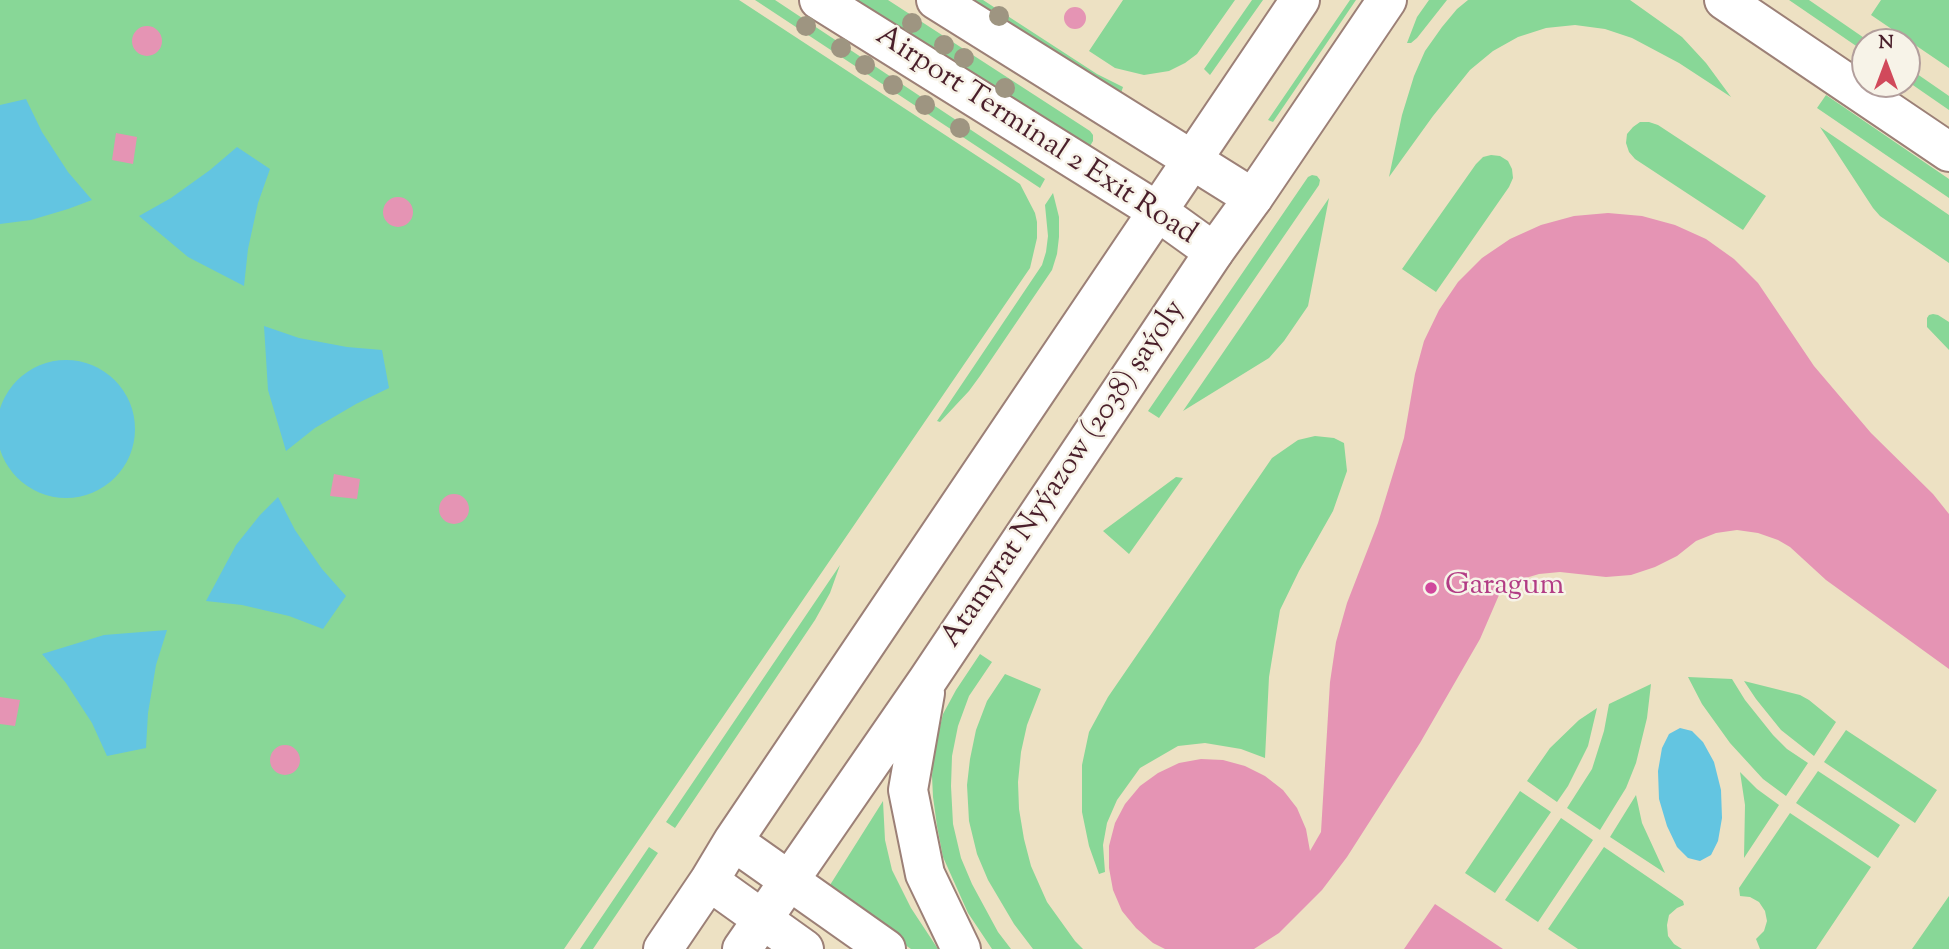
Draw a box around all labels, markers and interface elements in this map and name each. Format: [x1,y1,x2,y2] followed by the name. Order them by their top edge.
[868,20,1202,254] street label: Airport Terminal 2 Exit Road
[1851,28,1921,98] north arrow
[1878,30,1894,57] text: N
[935,294,1195,656] street label: Atamyrat Nyýazow (2038) şaýoly
[1445,570,1564,606] place label: Garagum
[1423,580,1439,596] marker: Garagum

